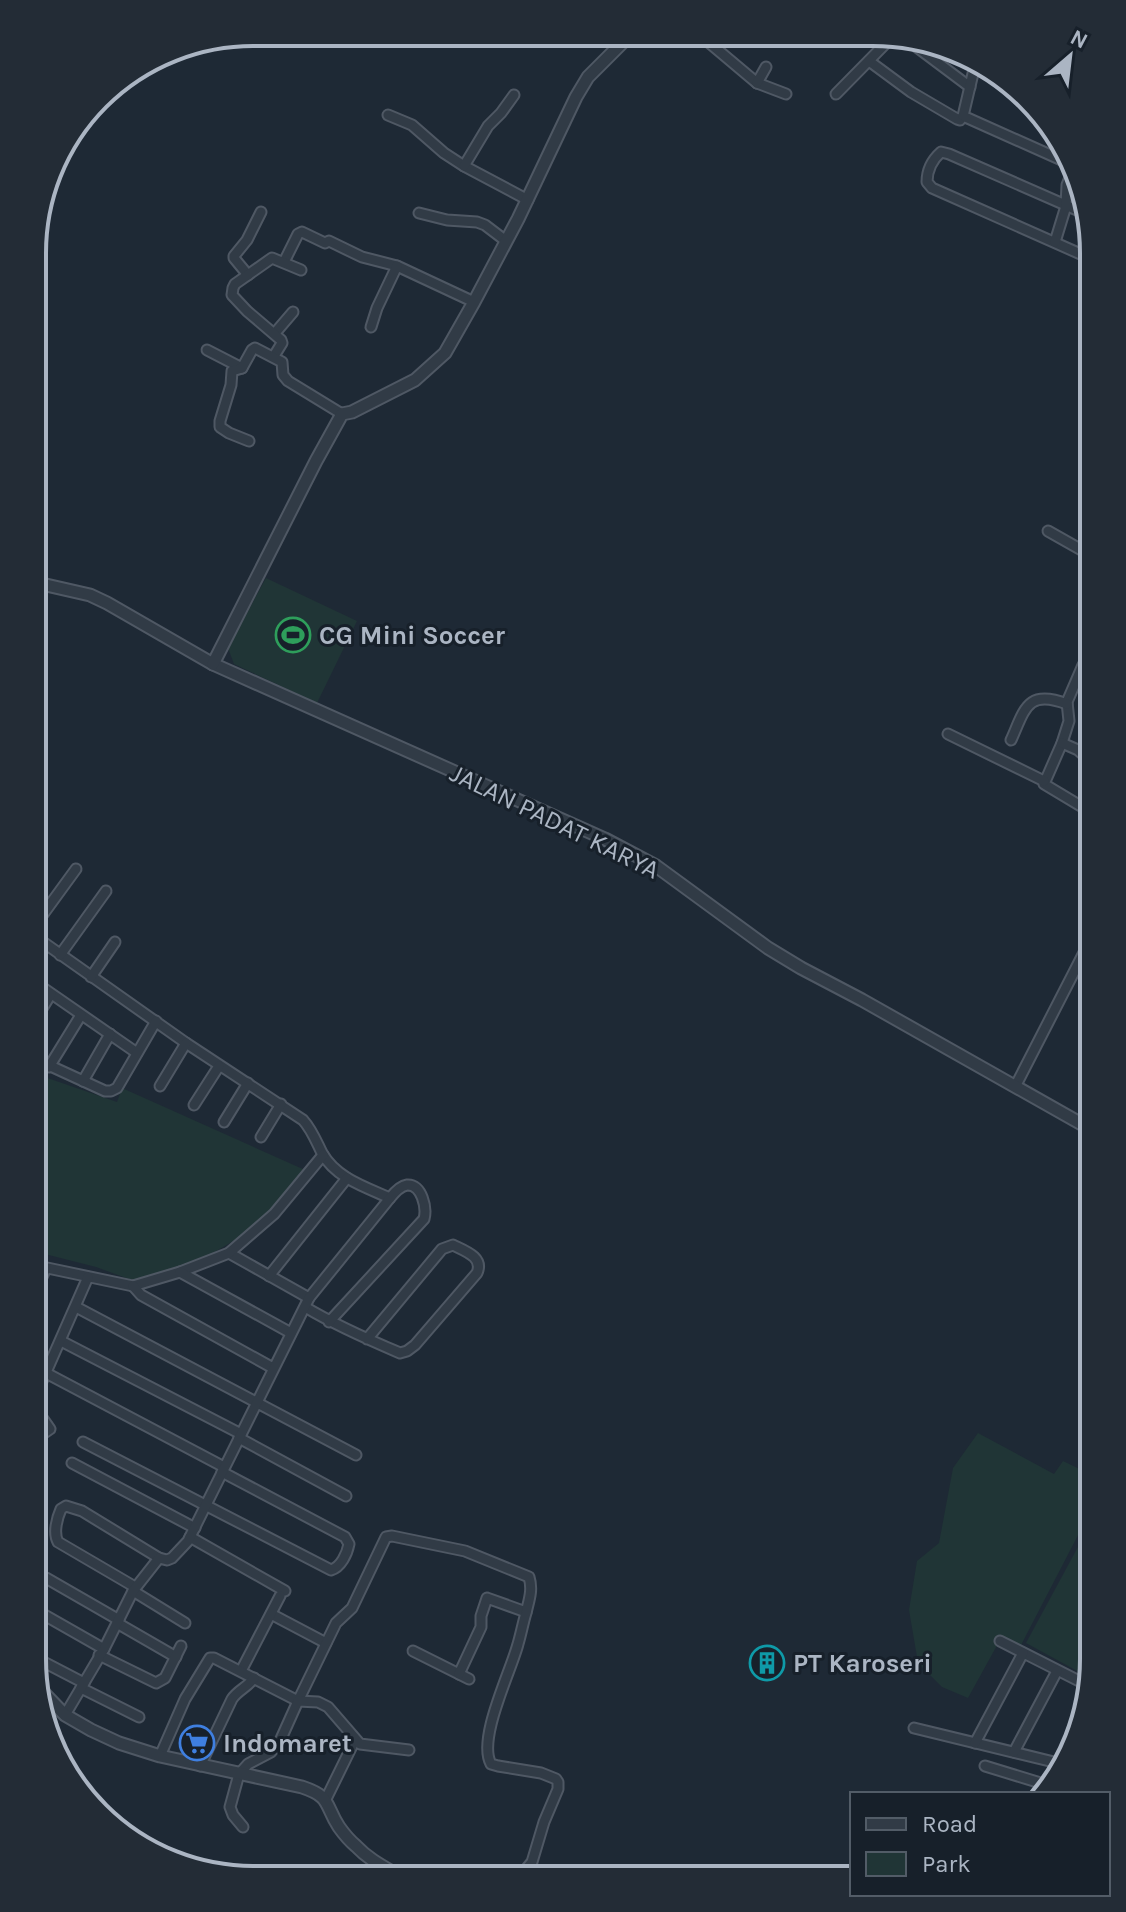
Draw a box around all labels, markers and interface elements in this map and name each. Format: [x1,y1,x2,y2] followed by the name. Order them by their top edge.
[1030,16,1110,96] north arrow
[1066,24,1092,54] text: N
[274,616,312,654] sports icon: CG Mini Soccer
[319,620,506,651] place label: CG Mini Soccer
[445,757,665,886] street label: JALAN PADAT KARYA
[748,1644,786,1682] building icon: PT Karoseri
[793,1648,932,1679] place label: PT Karoseri
[178,1724,216,1762] supermarket icon: Indomaret
[223,1728,352,1759] place label: Indomaret
[850,1792,1110,1896] legend
[922,1810,977,1838] text: Road
[922,1850,971,1878] text: Park

